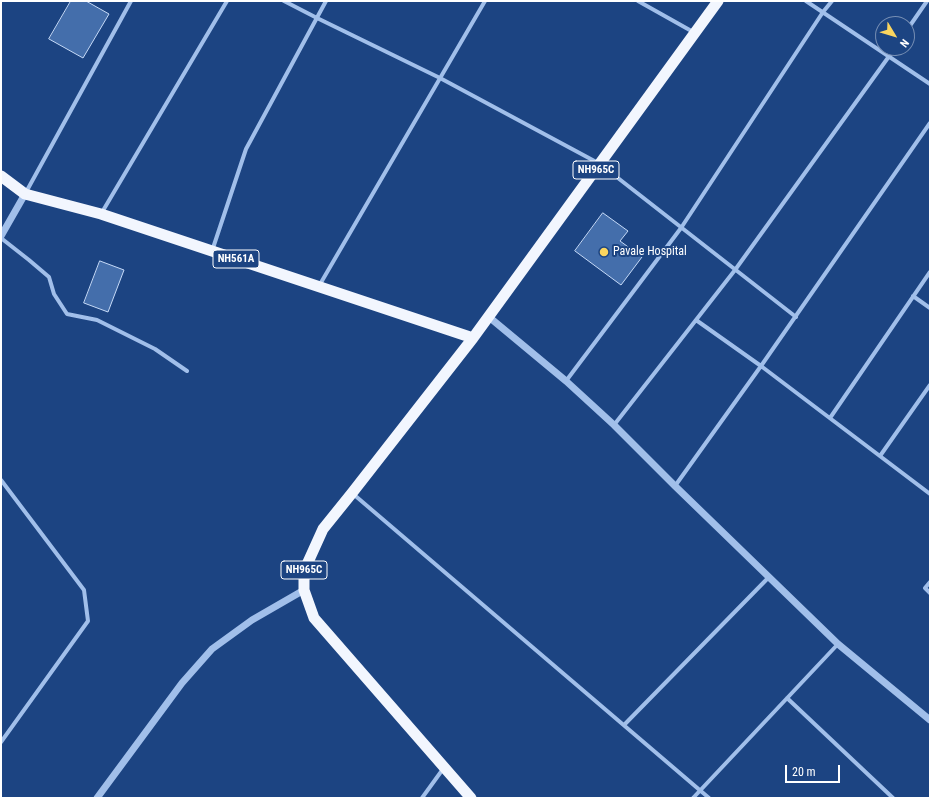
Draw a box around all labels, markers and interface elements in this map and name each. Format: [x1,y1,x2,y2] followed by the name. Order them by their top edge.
[875,16,915,56] north arrow
[897,36,911,50] text: N
[573,161,619,179] road number: NH965C
[613,245,687,259] place label: Pavale Hospital
[598,246,610,258] marker: Pavale Hospital
[213,250,259,268] road number: NH561A
[281,561,327,579] road number: NH965C
[787,757,842,783] scale bar
[792,765,816,779] text: 20 m

